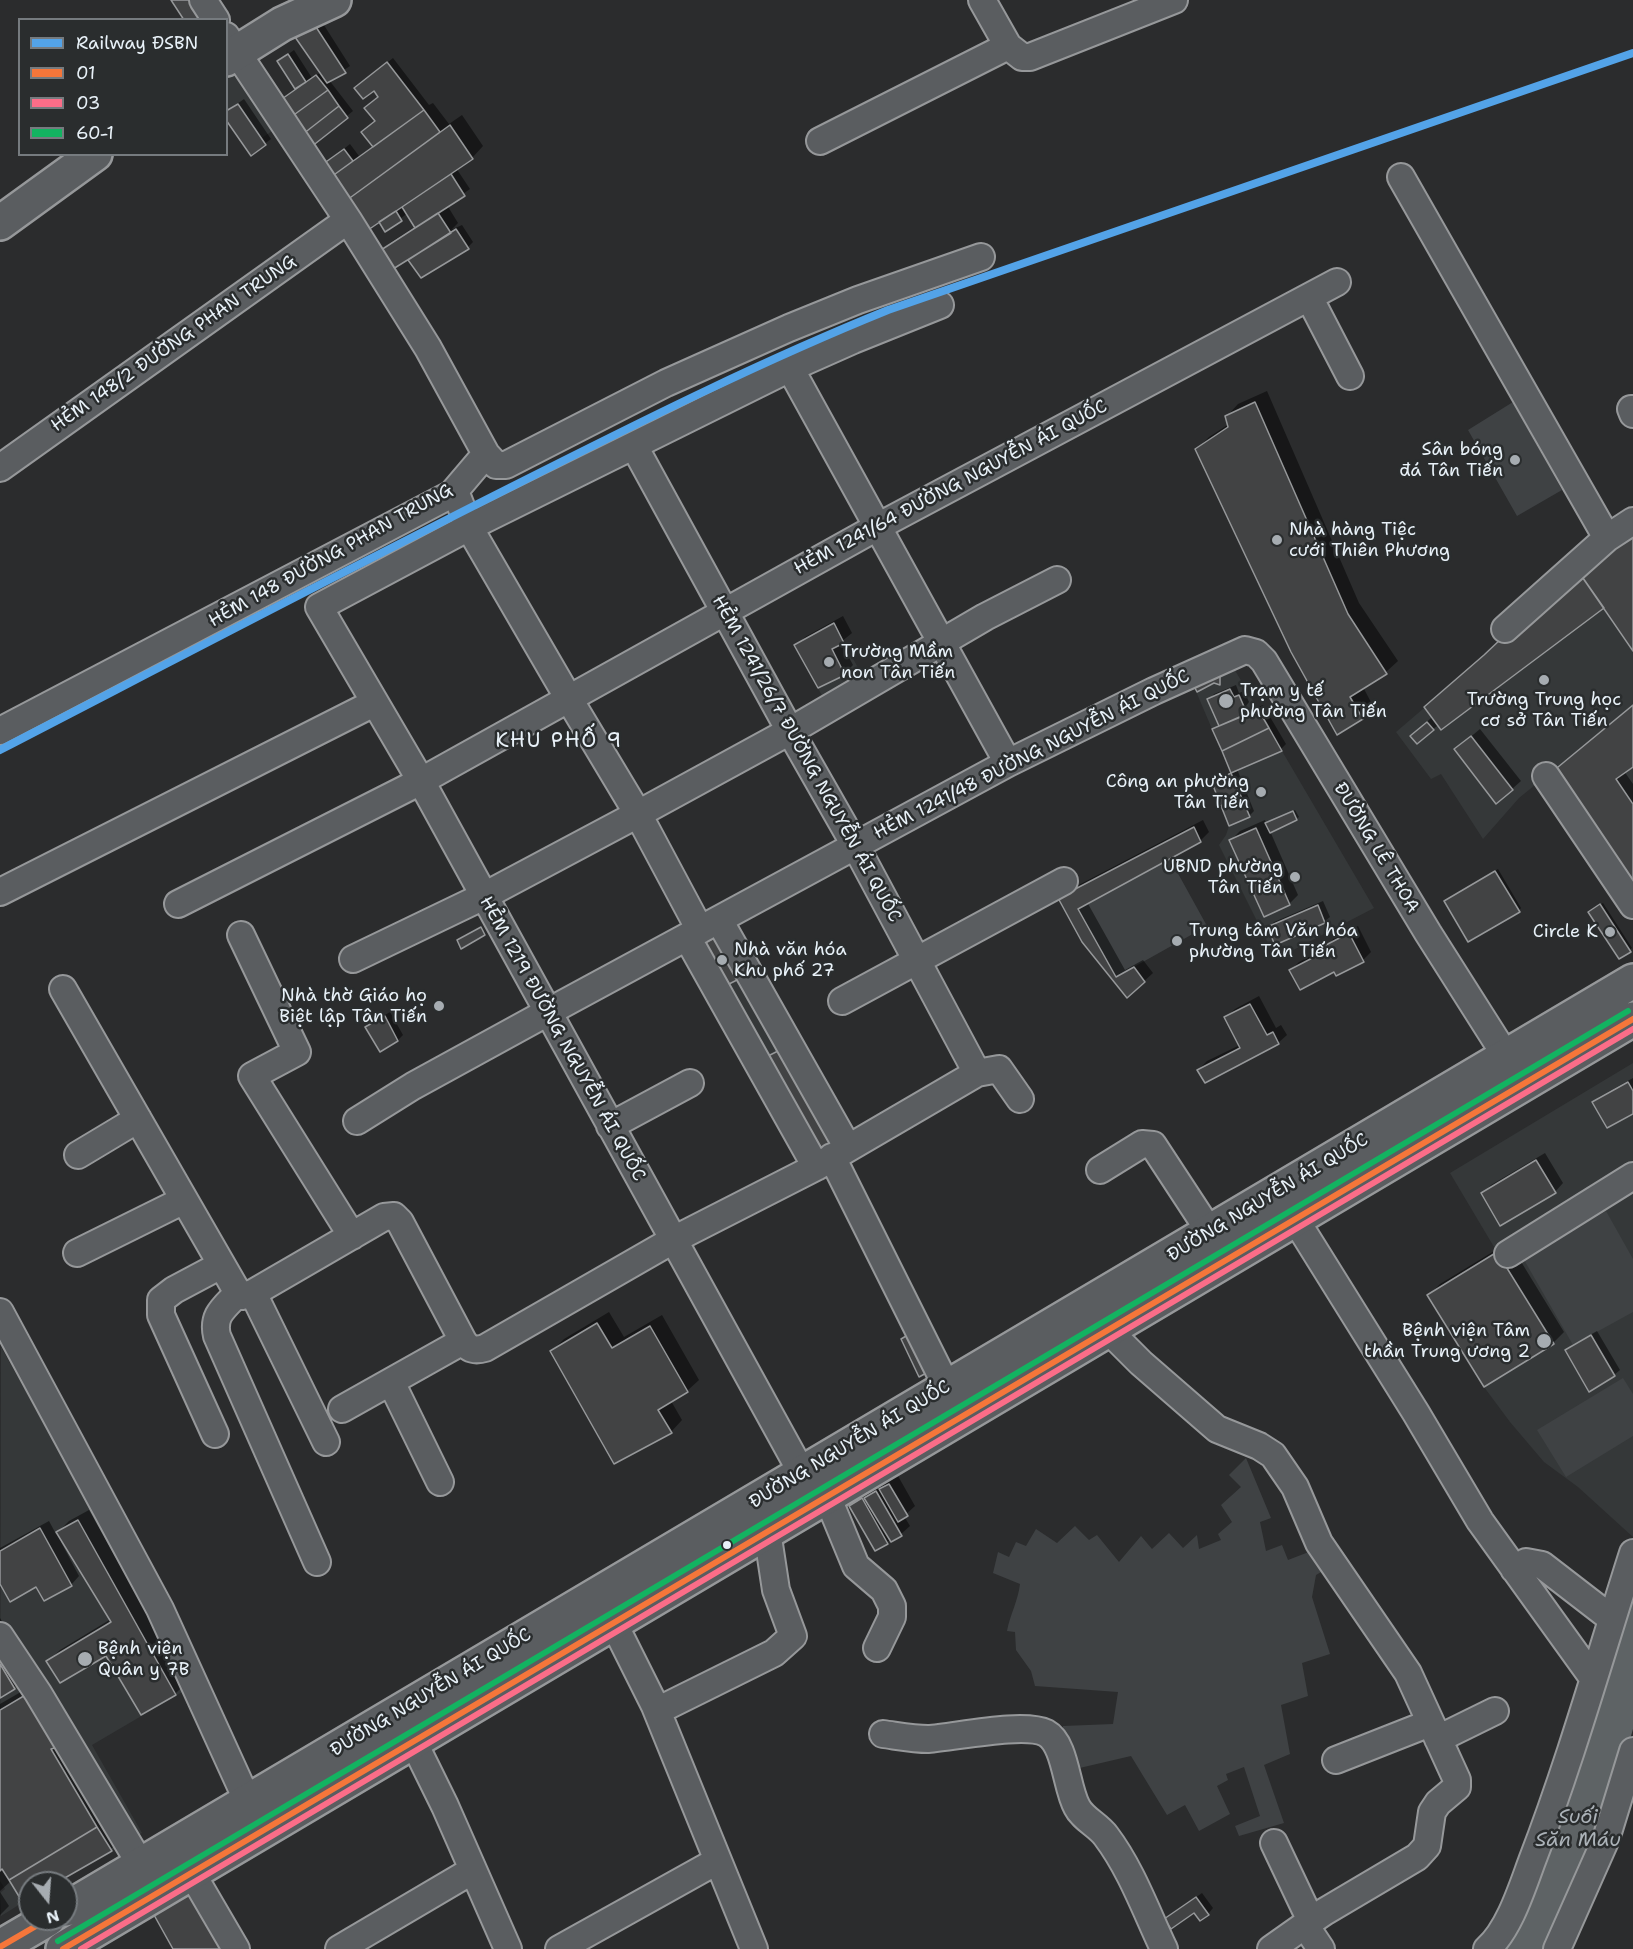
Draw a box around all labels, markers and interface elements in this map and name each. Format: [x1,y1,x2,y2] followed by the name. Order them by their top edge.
[18,18,228,156] legend
[76,31,198,55] text: Railway ĐSBN
[76,61,96,85] text: 01
[76,91,100,115] text: 03
[76,121,114,145] text: 60-1
[47,251,301,437] street label: HẺM 148/2 ĐƯỜNG PHAN TRUNG
[791,396,1111,580] street label: HẺM 1241/64 ĐƯỜNG NGUYỄN ÁI QUỐC
[1399,439,1503,482] place label: Sân bóng đá Tân Tiến
[1508,453,1522,467] marker: Sân bóng đá Tân Tiến
[205,480,457,632] street label: HẺM 148 ĐƯỜNG PHAN TRUNG
[1289,519,1450,562] place label: Nhà hàng Tiệc cưới Thiên Phương
[1270,533,1284,547] marker: Nhà hàng Tiệc cưới Thiên Phương
[707,592,905,926] street label: HẺM 1241/26/7 ĐƯỜNG NGUYỄN ÁI QUỐC
[841,641,955,684] place label: Trường Mầm non Tân Tiến
[822,655,836,669] marker: Trường Mầm non Tân Tiến
[871,666,1193,844] street label: HẺM 1241/48 ĐƯỜNG NGUYỄN ÁI QUỐC
[1537,673,1551,687] marker: Trường Trung học cơ sở Tân Tiến
[1240,680,1387,722] place label: Trạm y tế phường Tân Tiến
[1467,689,1621,732] place label: Trường Trung học cơ sở Tân Tiến
[1217,692,1235,710] marker: Trạm y tế phường Tân Tiến
[495,729,623,755] district label: KHU PHỐ 9
[1106,771,1249,814] place label: Công an phường Tân Tiến
[1329,779,1423,917] street label: ĐƯỜNG LÊ THOA
[1254,785,1268,799] marker: Công an phường Tân Tiến
[1163,856,1283,898] place label: UBND phường Tân Tiến
[1288,870,1302,884] marker: UBND phường Tân Tiến
[475,893,649,1185] street label: HẺM 1219 ĐƯỜNG NGUYỄN ÁI QUỐC
[1189,920,1358,962] place label: Trung tâm Văn hóa phường Tân Tiến
[1533,921,1598,943] place label: Circle K
[1603,925,1617,939] marker: Circle K
[1170,934,1184,948] marker: Trung tâm Văn hóa phường Tân Tiến
[734,939,847,982] place label: Nhà văn hóa Khu phố 27
[715,953,729,967] marker: Nhà văn hóa Khu phố 27
[279,985,427,1028] place label: Nhà thờ Giáo họ Biệt lập Tân Tiến
[432,999,446,1013] marker: Nhà thờ Giáo họ Biệt lập Tân Tiến
[1164,1129,1372,1267] street label: ĐƯỜNG NGUYỄN ÁI QUỐC
[1364,1320,1530,1362] place label: Bệnh viện Tâm thần Trung ương 2
[1535,1332,1553,1350] marker: Bệnh viện Tâm thần Trung ương 2
[746,1376,954,1514] street label: ĐƯỜNG NGUYỄN ÁI QUỐC
[721,1539,733,1551] unlabelled marker
[327,1624,535,1762] street label: ĐƯỜNG NGUYỄN ÁI QUỐC
[98,1638,189,1680] place label: Bệnh viện Quân y 7B
[76,1650,94,1668] marker: Bệnh viện Quân y 7B
[1535,1806,1621,1853] water label: Suối Săn Máu
[18,1871,78,1931] north arrow
[44,1905,62,1929] text: N

